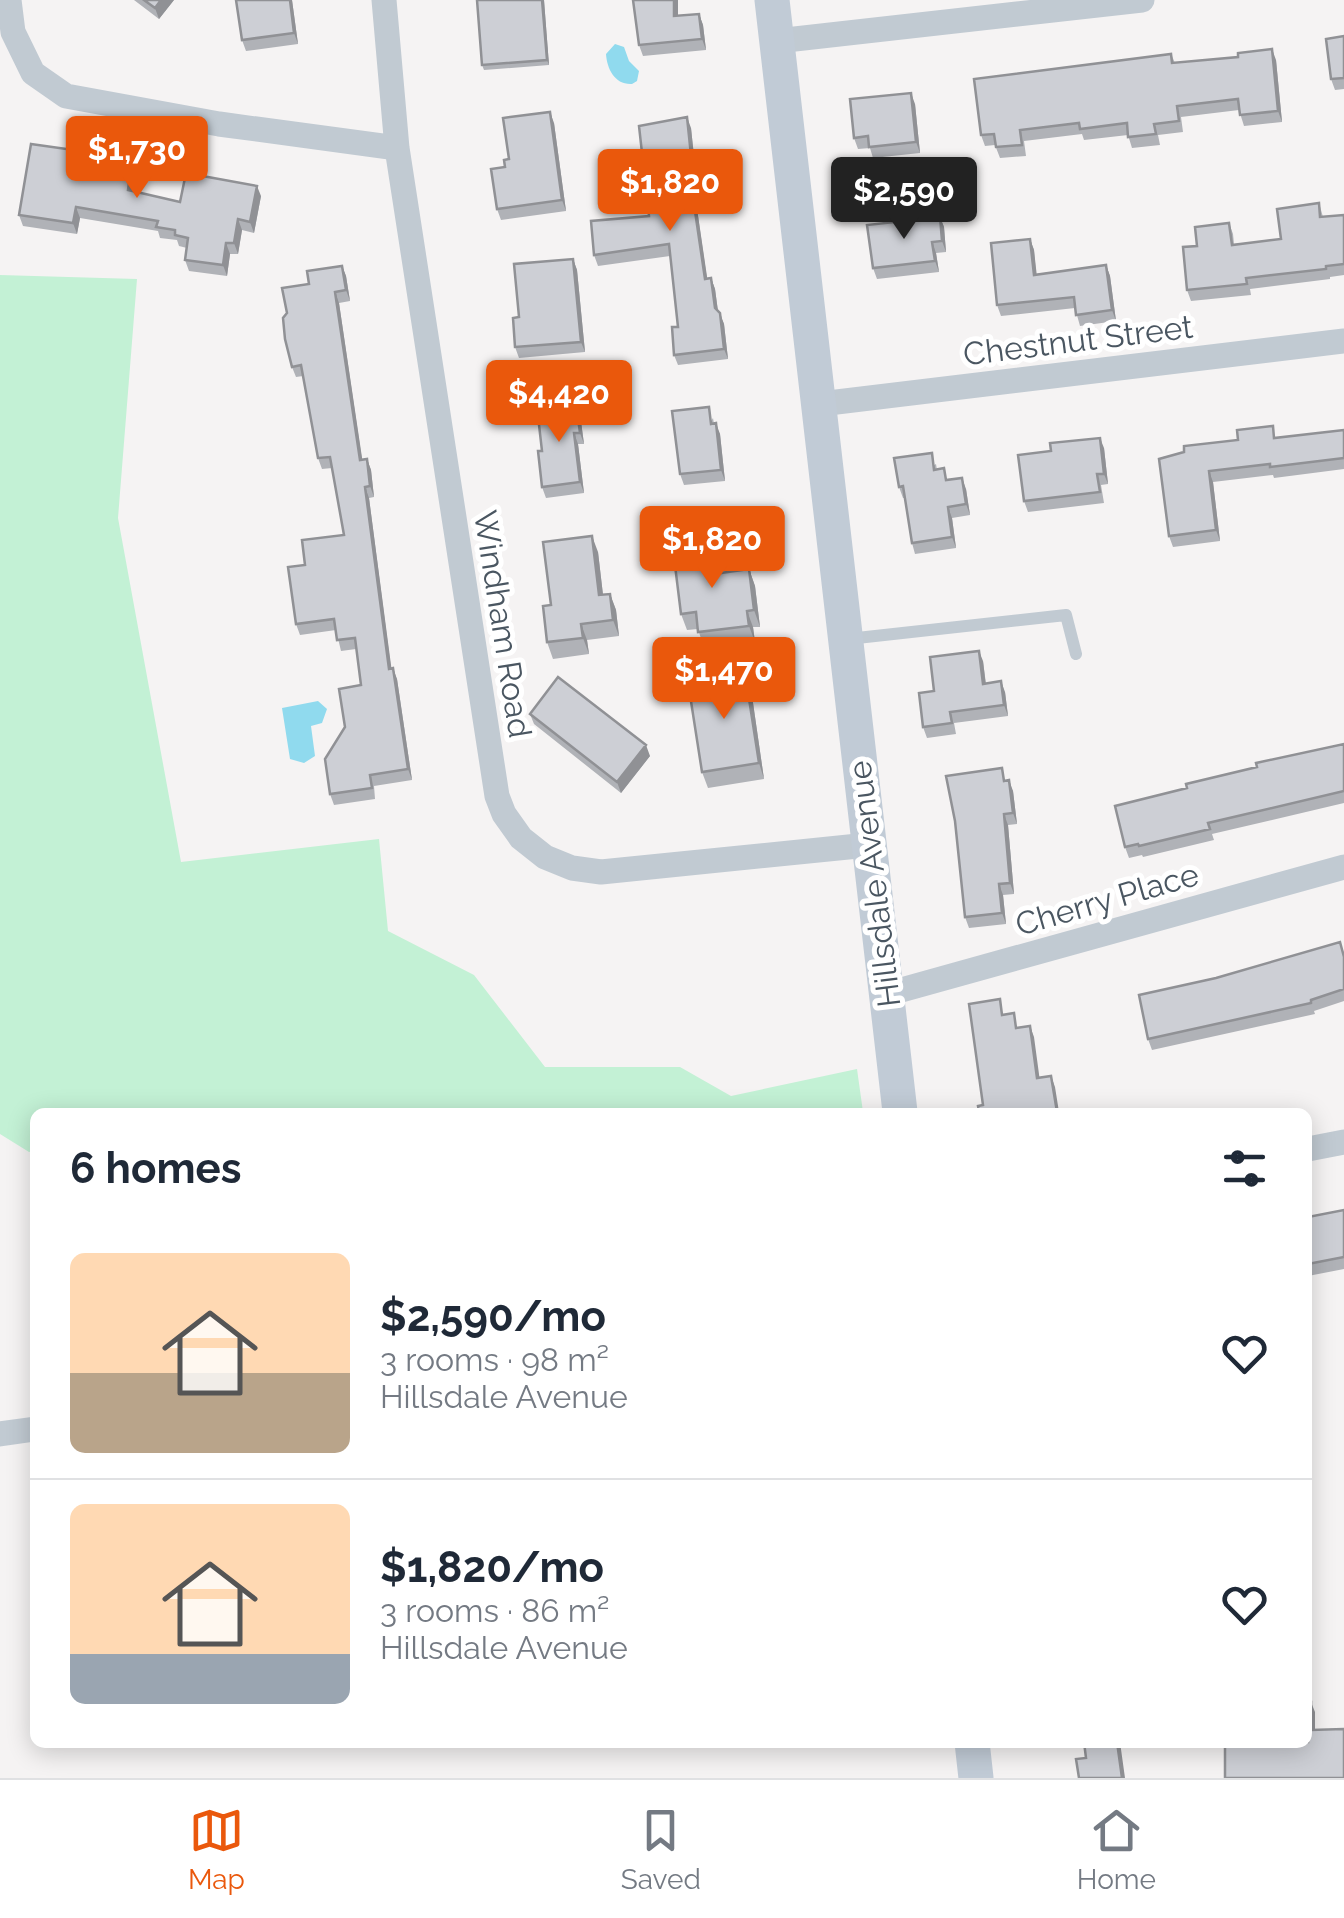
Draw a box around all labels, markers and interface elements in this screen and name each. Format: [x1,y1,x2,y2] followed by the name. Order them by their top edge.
[56,116,218,201] pin: $1,730
[88,130,186,167] text: $1,730
[589,149,751,234] pin: $1,820
[823,157,985,242] pin: $2,590
[620,163,720,200] text: $1,820
[853,171,955,208] text: $2,590
[961,308,1195,372] street label: Chestnut Street
[478,360,640,445] pin: $4,420
[508,374,610,411] text: $4,420
[631,506,793,591] pin: $1,820
[467,508,539,740] street label: Windham Road
[662,520,762,557] text: $1,820
[643,637,805,722] pin: $1,470
[674,651,774,688] text: $1,470
[841,759,907,1009] street label: Hillsdale Avenue
[1011,855,1203,943] street label: Cherry Place
[1217,1141,1272,1196] icon: filters
[70,1144,241,1193] text: 6 homes
[380,1292,606,1341] text: $2,590/mo
[150,1293,270,1413] icon: home
[1217,1326,1272,1381] icon: heart
[380,1341,609,1378] text: 3 rooms · 98 m²
[380,1378,628,1415] text: Hillsdale Avenue
[380,1543,604,1592] text: $1,820/mo
[150,1544,270,1664] icon: home
[1217,1577,1272,1632] icon: heart
[380,1592,610,1629] text: 3 rooms · 86 m²
[380,1629,628,1666] text: Hillsdale Avenue
[188,1803,245,1896] tab: Map
[621,1803,701,1896] tab: Saved
[1077,1803,1156,1896] tab: Home

